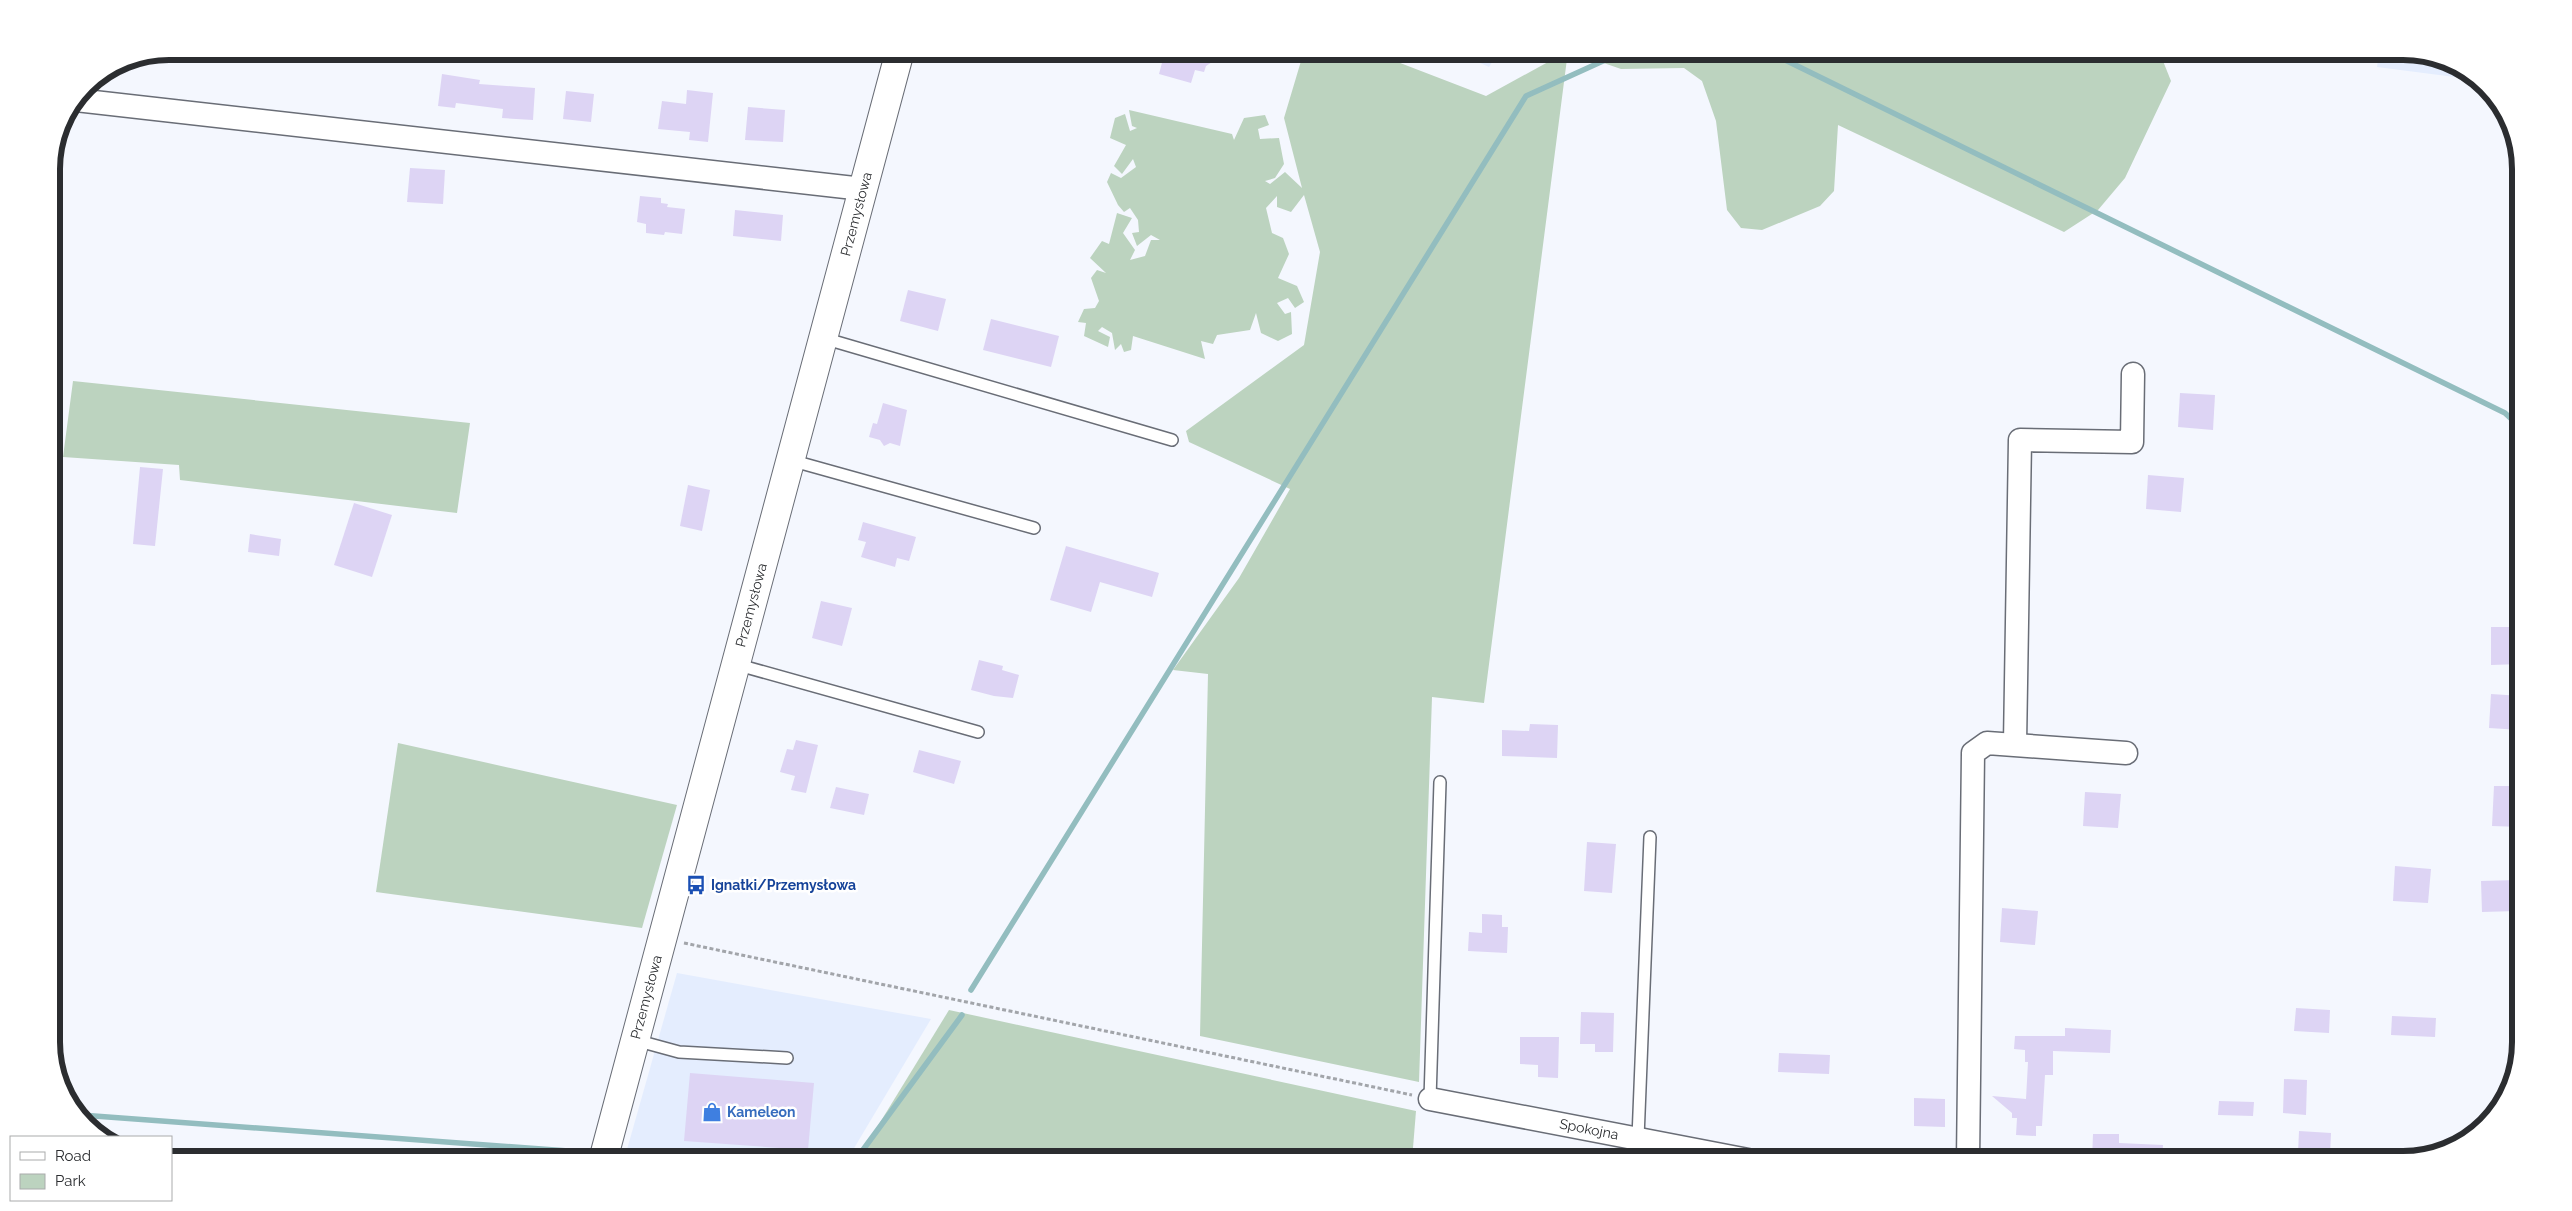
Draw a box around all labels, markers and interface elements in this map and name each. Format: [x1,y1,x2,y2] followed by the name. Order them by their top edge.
[837,170,875,258] street label: Przemysłowa
[732,561,770,649] street label: Przemysłowa
[685,874,707,896] bus stop icon: Ignatki/Przemysłowa
[711,877,856,893] place label: Ignatki/Przemysłowa
[627,953,665,1041] street label: Przemysłowa
[701,1101,723,1123] shop icon: Kameleon
[727,1104,796,1120] place label: Kameleon
[1558,1115,1620,1143] street label: Spokojna
[10,1136,172,1201] legend
[55,1147,91,1165] text: Road
[55,1172,86,1190] text: Park

